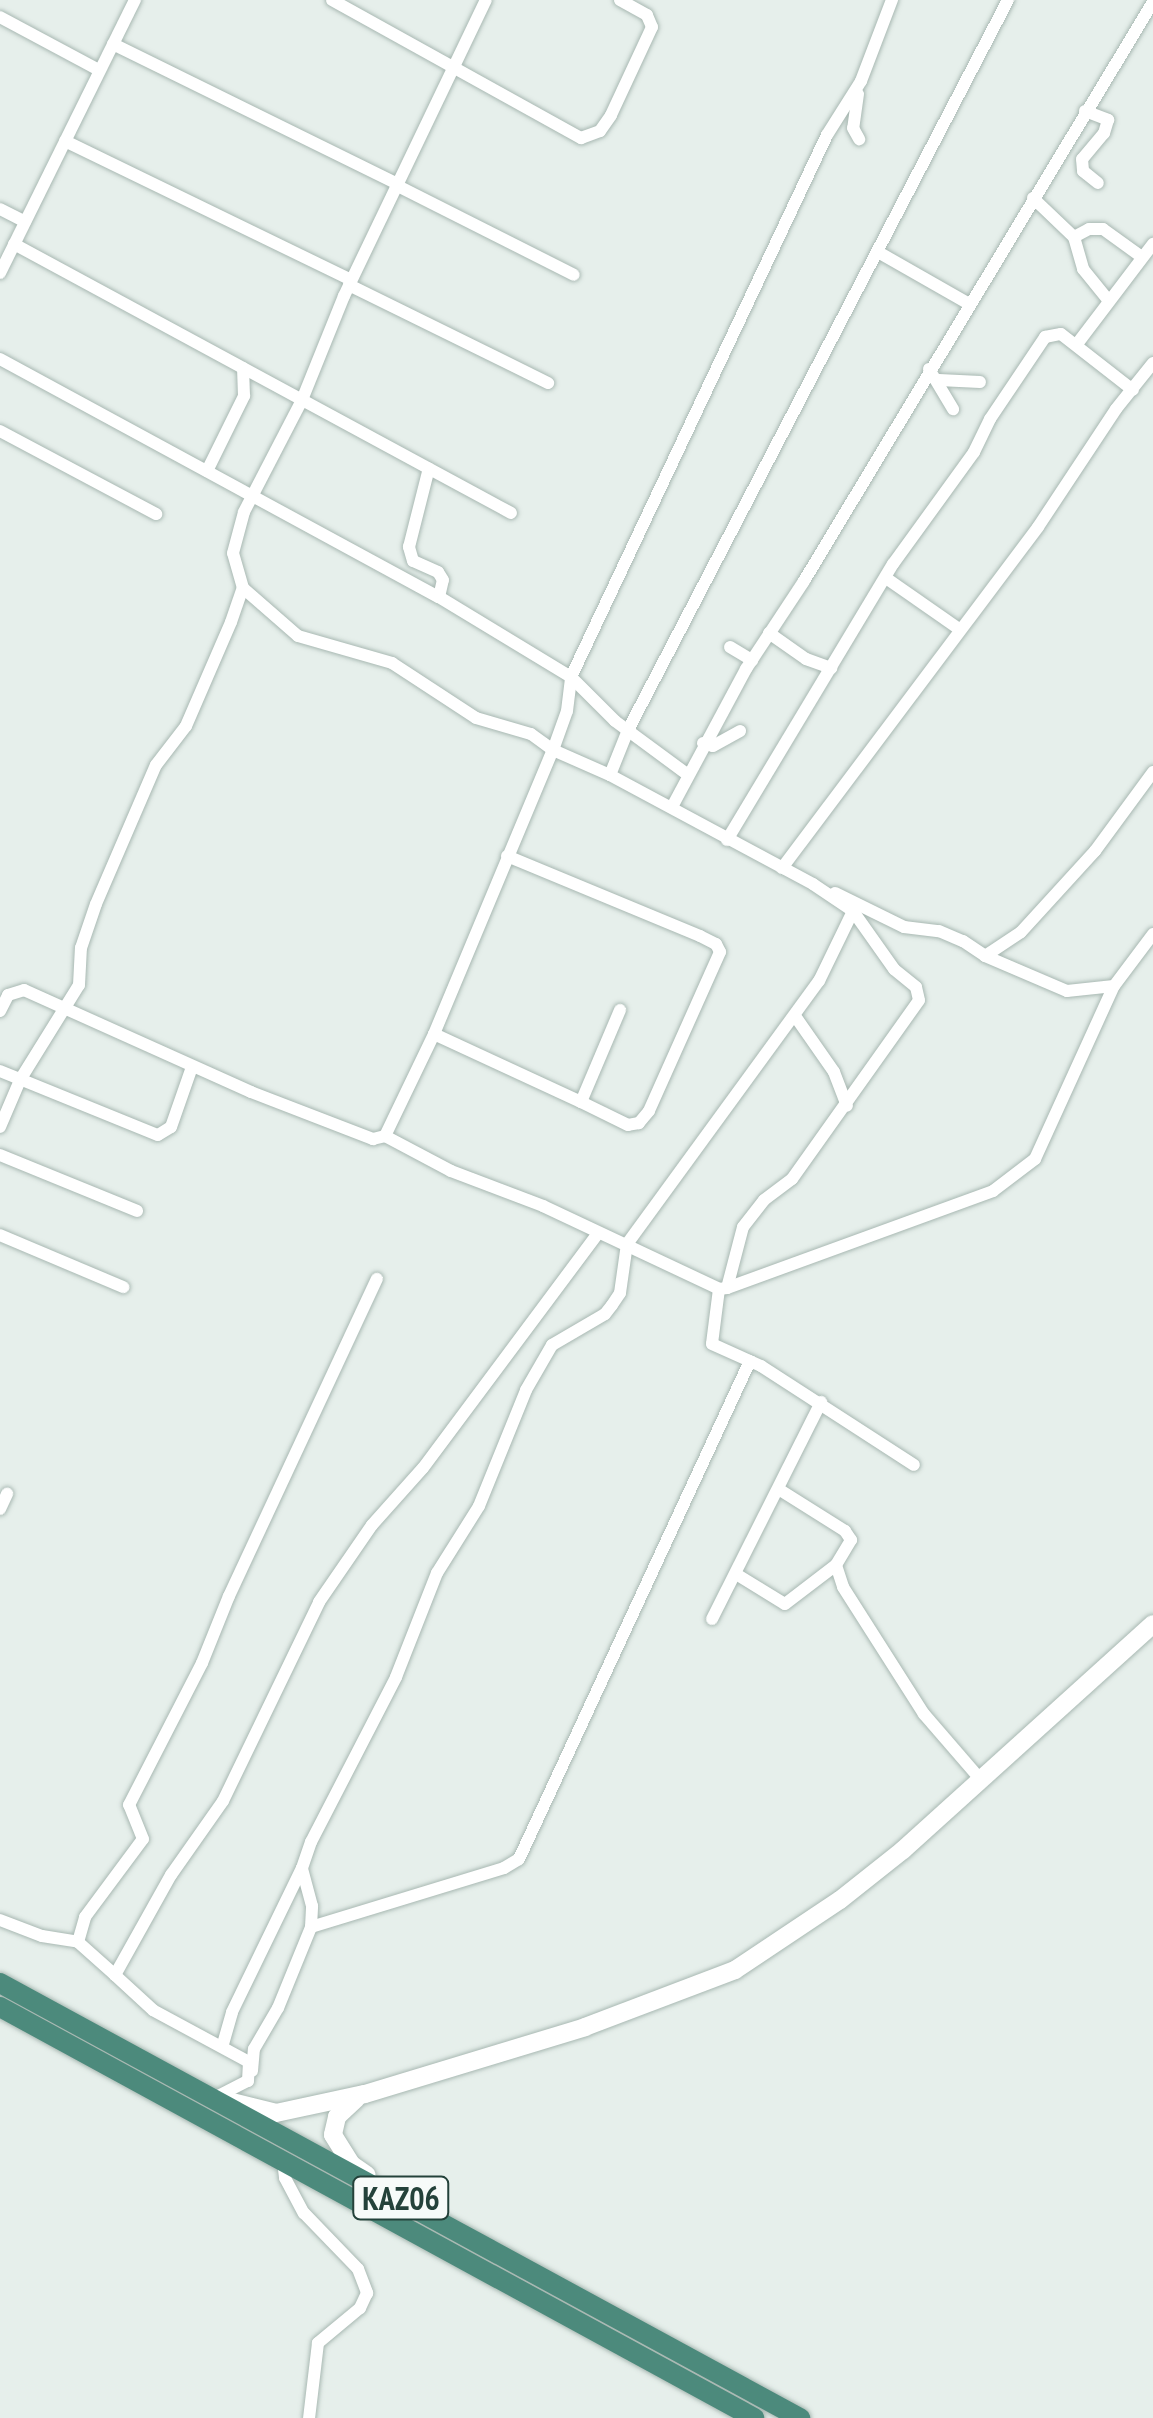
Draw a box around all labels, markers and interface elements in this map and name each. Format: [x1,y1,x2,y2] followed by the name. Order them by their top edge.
[351,2171,451,2225] road number: KАZ06

